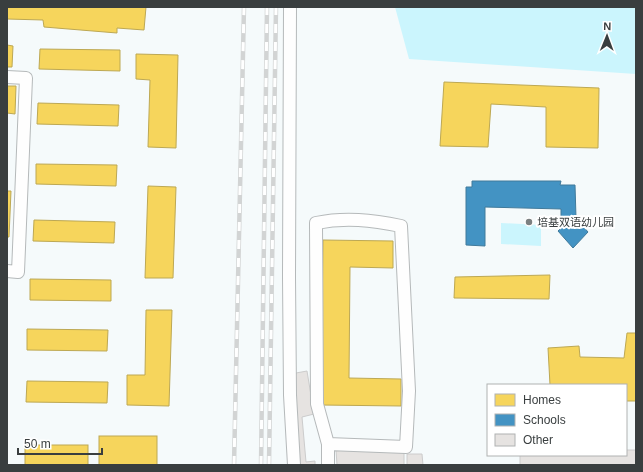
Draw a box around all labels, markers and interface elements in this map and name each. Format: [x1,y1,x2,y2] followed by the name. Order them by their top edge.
[587,16,627,56] north arrow
[603,20,611,32] text: N
[537,216,614,228] place label: 培基双语幼儿园
[524,217,534,227] marker: 培基双语幼儿园
[487,384,627,456] legend
[523,393,561,407] text: Homes
[523,413,566,427] text: Schools
[18,430,102,456] scale bar
[523,433,553,447] text: Other
[24,437,51,451] text: 50 m

